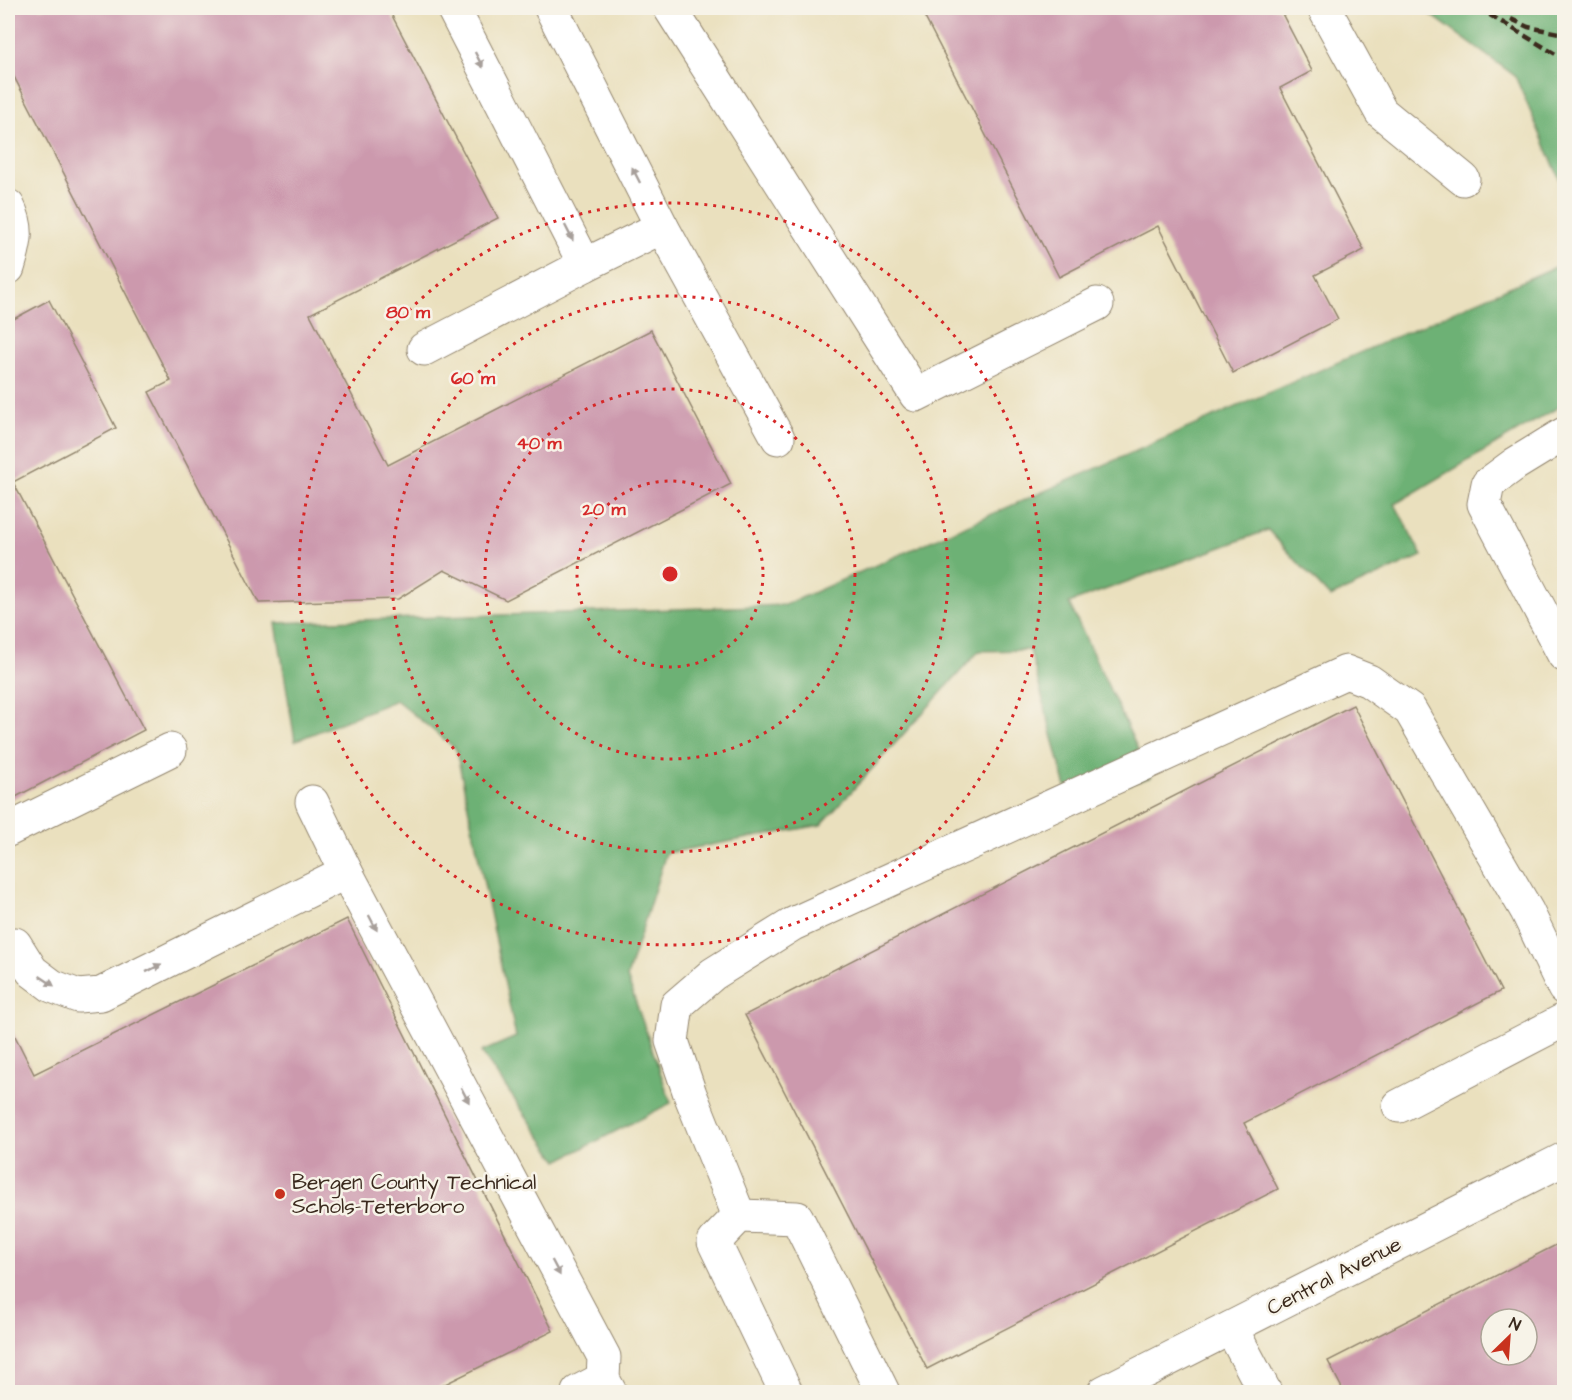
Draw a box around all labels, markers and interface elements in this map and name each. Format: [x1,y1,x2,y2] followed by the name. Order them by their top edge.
[475,51,484,68] one-way arrow
[631,166,641,183] one-way arrow
[564,225,574,242] one-way arrow
[386,300,431,325] text: 80 m
[451,366,496,391] text: 60 m
[517,431,562,456] text: 40 m
[582,497,626,522] text: 20 m
[660,564,680,584] centre of rings
[369,915,378,932] one-way arrow
[145,963,162,973] one-way arrow
[38,975,54,987] one-way arrow
[460,1087,470,1104] one-way arrow
[292,1168,536,1221] place label: Bergen County Technical Schols-Teterboro
[273,1187,287,1201] marker: Bergen County Technical Schols-Teterboro
[1262,1230,1406,1322] street label: Central Avenue
[552,1259,561,1276] one-way arrow
[1479,1307,1539,1367] north arrow
[1506,1312,1524,1336] text: N

